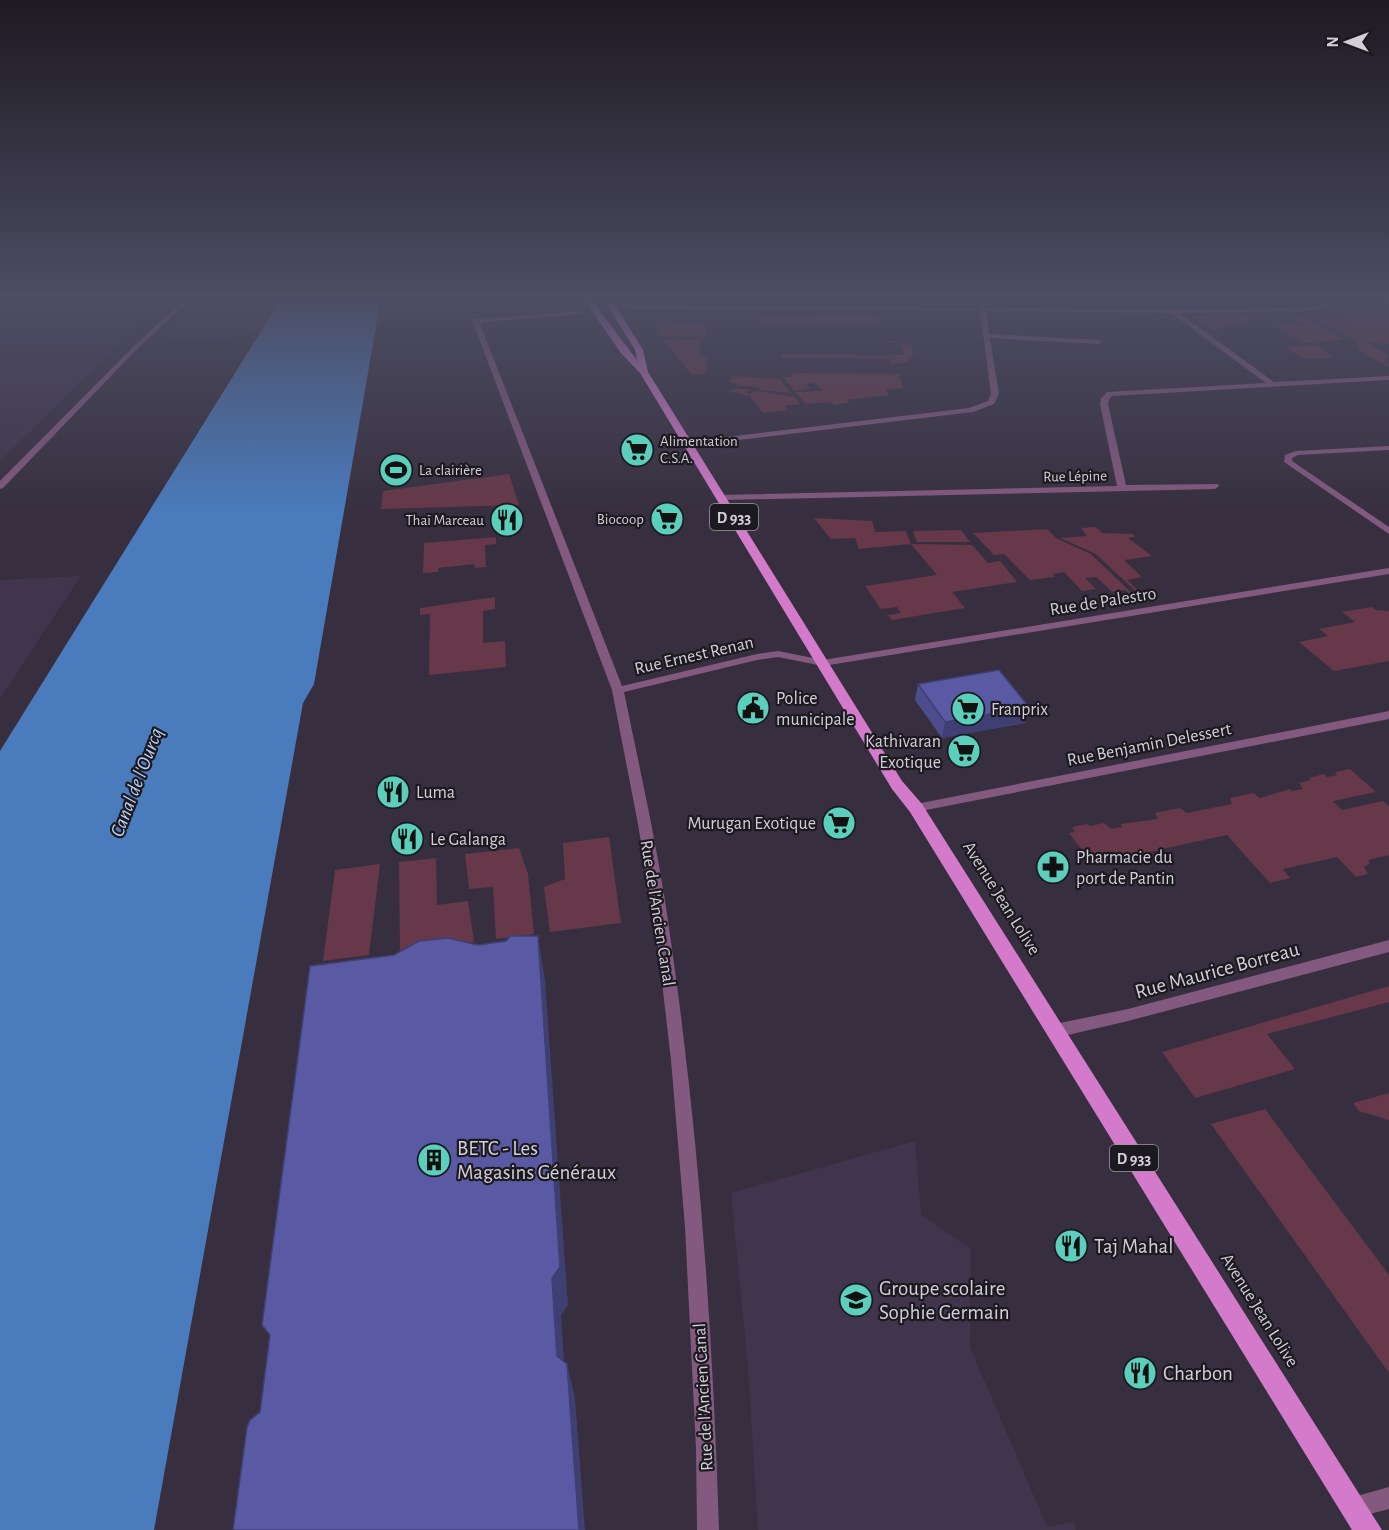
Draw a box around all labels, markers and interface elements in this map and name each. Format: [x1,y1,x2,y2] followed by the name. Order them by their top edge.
[1317,12,1377,72] north arrow
[1325,36,1341,48] text: N
[619,432,655,468] supermarket icon: Alimentation C.S.A.
[660,434,738,466] place label: Alimentation C.S.A.
[378,452,414,488] sports icon: La clairière
[419,463,482,478] place label: La clairière
[1043,468,1107,485] street label: Rue Lépine
[649,501,685,537] supermarket icon: Biocoop
[489,502,525,538] restaurant icon: Thaï Marceau
[710,504,758,530] road number: D 933
[597,512,644,527] place label: Biocoop
[405,513,484,528] place label: Thaï Marceau
[1049,585,1158,619] street label: Rue de Palestro
[633,634,756,678] street label: Rue Ernest Renan
[735,690,771,726] public building icon: Police municipale
[776,690,855,729] place label: Police municipale
[950,691,986,727] supermarket icon: Franprix
[991,701,1048,719] place label: Franprix
[1066,720,1233,770] street label: Rue Benjamin Delessert
[107,725,167,840] water label: Canal de l'Ourcq
[865,733,941,772] place label: Kathivaran Exotique
[946,733,982,769] supermarket icon: Kathivaran Exotique
[375,774,411,810] restaurant icon: Luma
[416,784,455,802] place label: Luma
[821,805,857,841] supermarket icon: Murugan Exotique
[687,815,816,833] place label: Murugan Exotique
[389,821,425,857] restaurant icon: Le Galanga
[430,831,506,849] place label: Le Galanga
[637,839,677,988] street label: Rue de l'Ancien Canal
[959,839,1043,958] street label: Avenue Jean Lolive
[1035,849,1071,885] pharmacy icon: Pharmacie du port de Pantin
[1076,849,1175,888] place label: Pharmacie du port de Pantin
[1133,938,1302,1003] street label: Rue Maurice Borreau
[457,1138,616,1183] place label: BETC - Les Magasins Généraux
[416,1142,452,1178] building icon: BETC - Les Magasins Généraux
[1110,1145,1158,1171] road number: D 933
[1053,1228,1089,1264] restaurant icon: Taj Mahal
[1094,1236,1174,1257] place label: Taj Mahal
[1217,1251,1301,1370] street label: Avenue Jean Lolive
[879,1278,1010,1323] place label: Groupe scolaire Sophie Germain
[838,1282,874,1318] school or university icon: Groupe scolaire Sophie Germain
[691,1323,717,1471] street label: Rue de l'Ancien Canal
[1122,1355,1158,1391] restaurant icon: Charbon
[1163,1363,1233,1384] place label: Charbon

